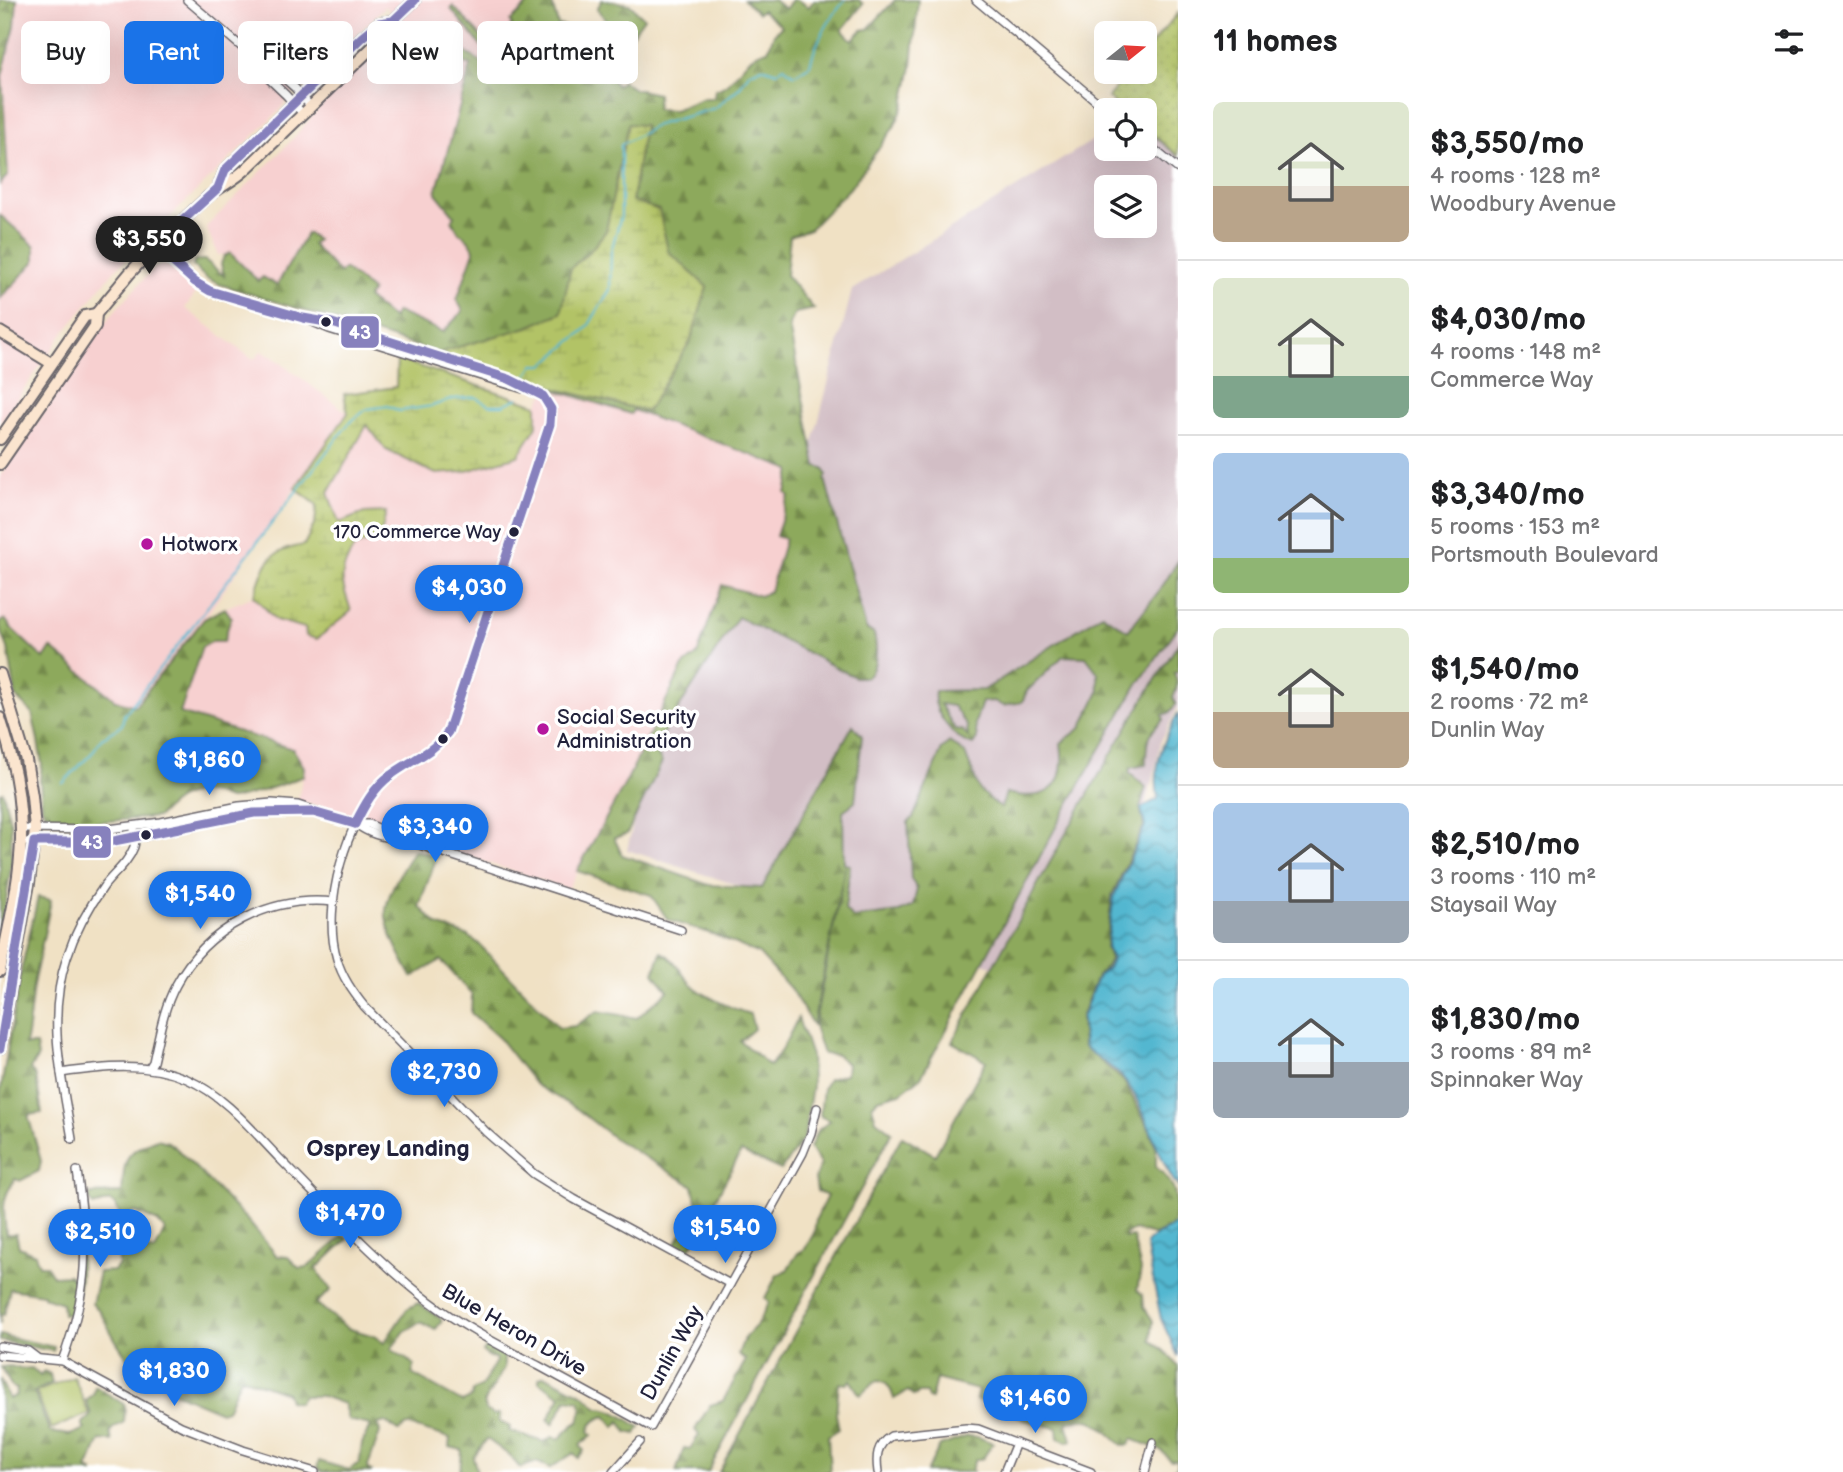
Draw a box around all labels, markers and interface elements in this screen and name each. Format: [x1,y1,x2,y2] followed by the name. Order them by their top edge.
[21,21,110,84] chip: Buy
[124,21,224,84] chip: Rent
[238,21,353,84] chip: Filters
[367,21,463,84] chip: New
[477,21,638,84] chip: Apartment
[1094,21,1157,84] north arrow
[1094,21,1157,238] map controls
[1770,23,1808,61] icon: filters
[1213,24,1337,60] text: 11 homes
[1094,98,1157,161] button: locate
[1430,126,1584,162] text: $3,550/mo
[1269,130,1353,214] icon: home
[1430,162,1601,190] text: 4 rooms · 128 m²
[1094,175,1157,238] button: layers
[1430,190,1616,218] text: Woodbury Avenue
[92,216,206,276] pin: $3,550
[112,225,186,253] text: $3,550
[1430,302,1586,338] text: $4,030/mo
[1269,306,1353,390] icon: home
[319,315,333,329] unlabelled marker
[340,315,380,349] line badge: 43
[349,322,371,345] text: 43
[1430,338,1601,366] text: 4 rooms · 148 m²
[1430,366,1593,394] text: Commerce Way
[1430,477,1585,513] text: $3,340/mo
[1269,481,1353,565] icon: home
[1430,513,1600,541] text: 5 rooms · 153 m²
[333,521,501,544] place label: 170 Commerce Way
[507,525,521,539] marker: 170 Commerce Way
[161,532,238,557] place label: Hotworx
[139,536,155,552] marker: Hotworx
[1430,541,1659,569] text: Portsmouth Boulevard
[412,566,526,625] pin: $4,030
[431,574,507,602] text: $4,030
[1430,652,1579,688] text: $1,540/mo
[1269,656,1353,740] icon: home
[1430,688,1589,716] text: 2 rooms · 72 m²
[557,705,697,754] place label: Social Security Administration
[1430,716,1544,744] text: Dunlin Way
[535,721,551,737] marker: Social Security Administration
[436,732,450,746] unlabelled marker
[152,738,266,797] pin: $1,860
[173,746,245,774] text: $1,860
[378,804,492,864] pin: $3,340
[397,813,473,841] text: $3,340
[72,825,112,859] line badge: 43
[1430,827,1580,863] text: $2,510/mo
[139,828,153,842] unlabelled marker
[1269,831,1353,915] icon: home
[81,832,103,855] text: 43
[1430,863,1596,891] text: 3 rooms · 110 m²
[143,872,257,931] pin: $1,540
[164,880,236,908] text: $1,540
[1430,891,1557,919] text: Staysail Way
[1430,1002,1580,1038] text: $1,830/mo
[1269,1006,1353,1090] icon: home
[1430,1038,1592,1066] text: 3 rooms · 89 m²
[387,1050,501,1109] pin: $2,730
[407,1058,481,1086] text: $2,730
[1430,1066,1583,1094] text: Spinnaker Way
[306,1135,470,1163] district label: Osprey Landing
[293,1190,407,1250] pin: $1,470
[315,1199,385,1227] text: $1,470
[668,1206,782,1265] pin: $1,540
[43,1210,157,1269] pin: $2,510
[689,1214,761,1242] text: $1,540
[64,1218,136,1246] text: $2,510
[437,1279,591,1381] street label: Blue Heron Drive
[636,1301,708,1405] street label: Dunlin Way
[117,1348,231,1408] pin: $1,830
[138,1357,210,1385] text: $1,830
[978,1376,1092,1435] pin: $1,460
[999,1384,1071,1412] text: $1,460

